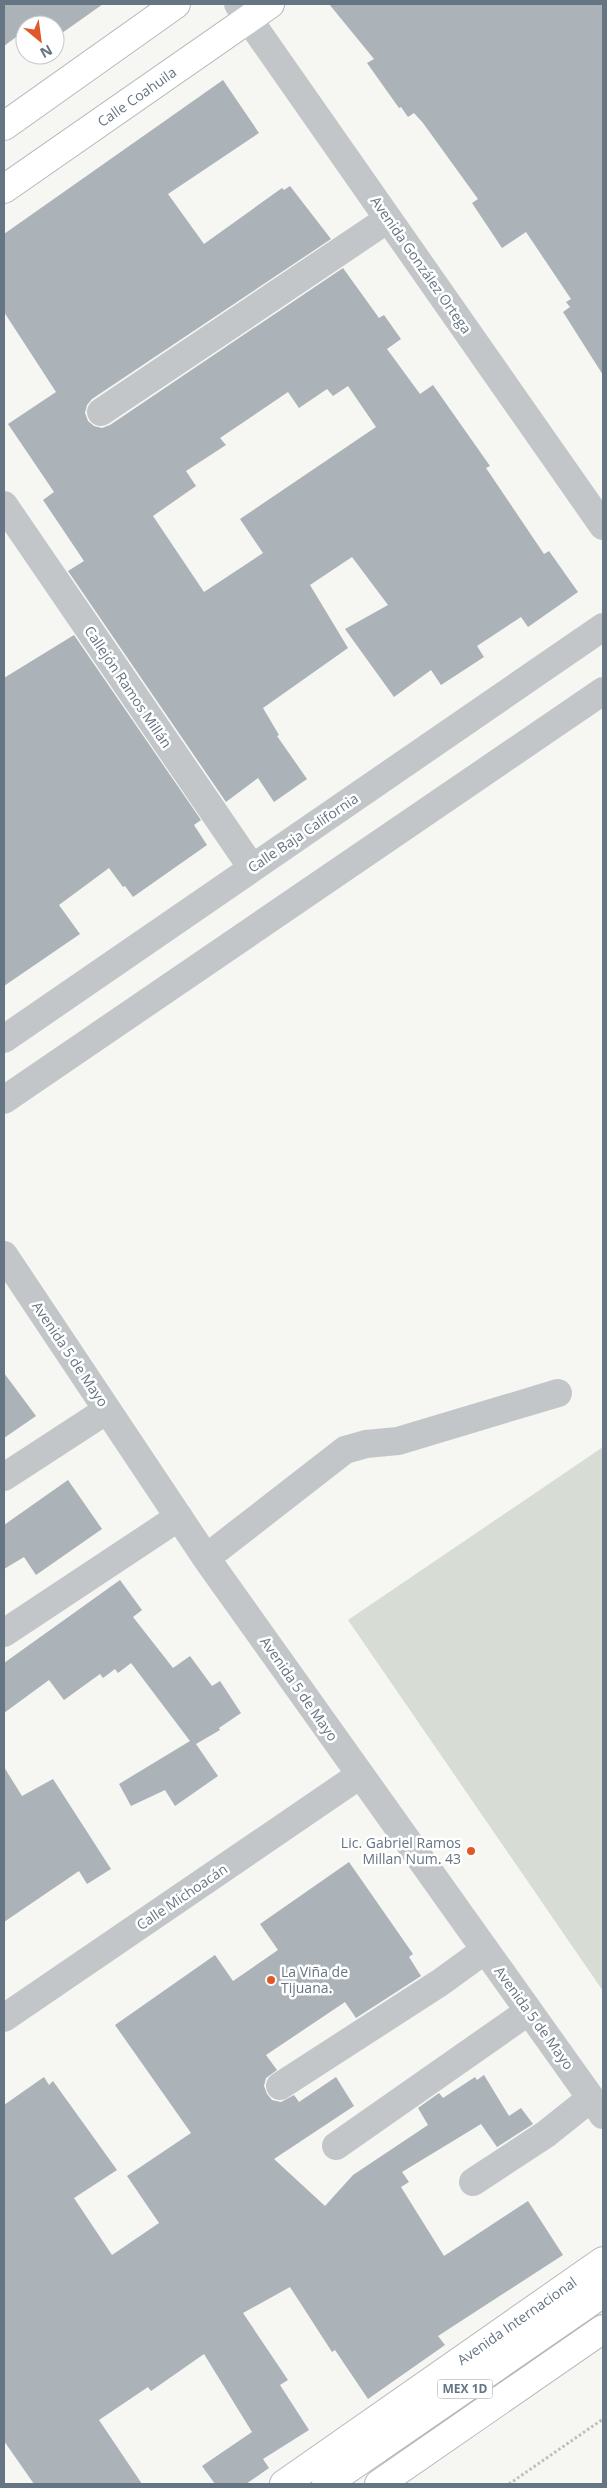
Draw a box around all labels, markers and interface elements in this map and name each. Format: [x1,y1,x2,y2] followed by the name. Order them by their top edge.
[15,15,65,65] north arrow
[37,41,56,63] text: N
[94,62,180,131] street label: Calle Coahuila
[367,192,476,337] street label: Avenida González Ortega
[80,622,176,751] street label: Callejón Ramos Millán
[244,789,362,877] street label: Calle Baja California
[28,1297,113,1410] street label: Avenida 5 de Mayo
[256,1633,343,1745] street label: Avenida 5 de Mayo
[341,1833,461,1868] place label: Lic. Gabriel Ramos Millan Num. 43
[465,1845,477,1857] marker: Lic. Gabriel Ramos Millan Num. 43
[133,1859,231,1934] street label: Calle Michoacán
[281,1962,348,1997] place label: La Viña de Tijuana.
[490,1962,578,2073] street label: Avenida 5 de Mayo
[265,1974,277,1986] marker: La Viña de Tijuana.
[453,2272,580,2369] street label: Avenida Internacional
[438,2380,492,2398] road number: MEX 1D

